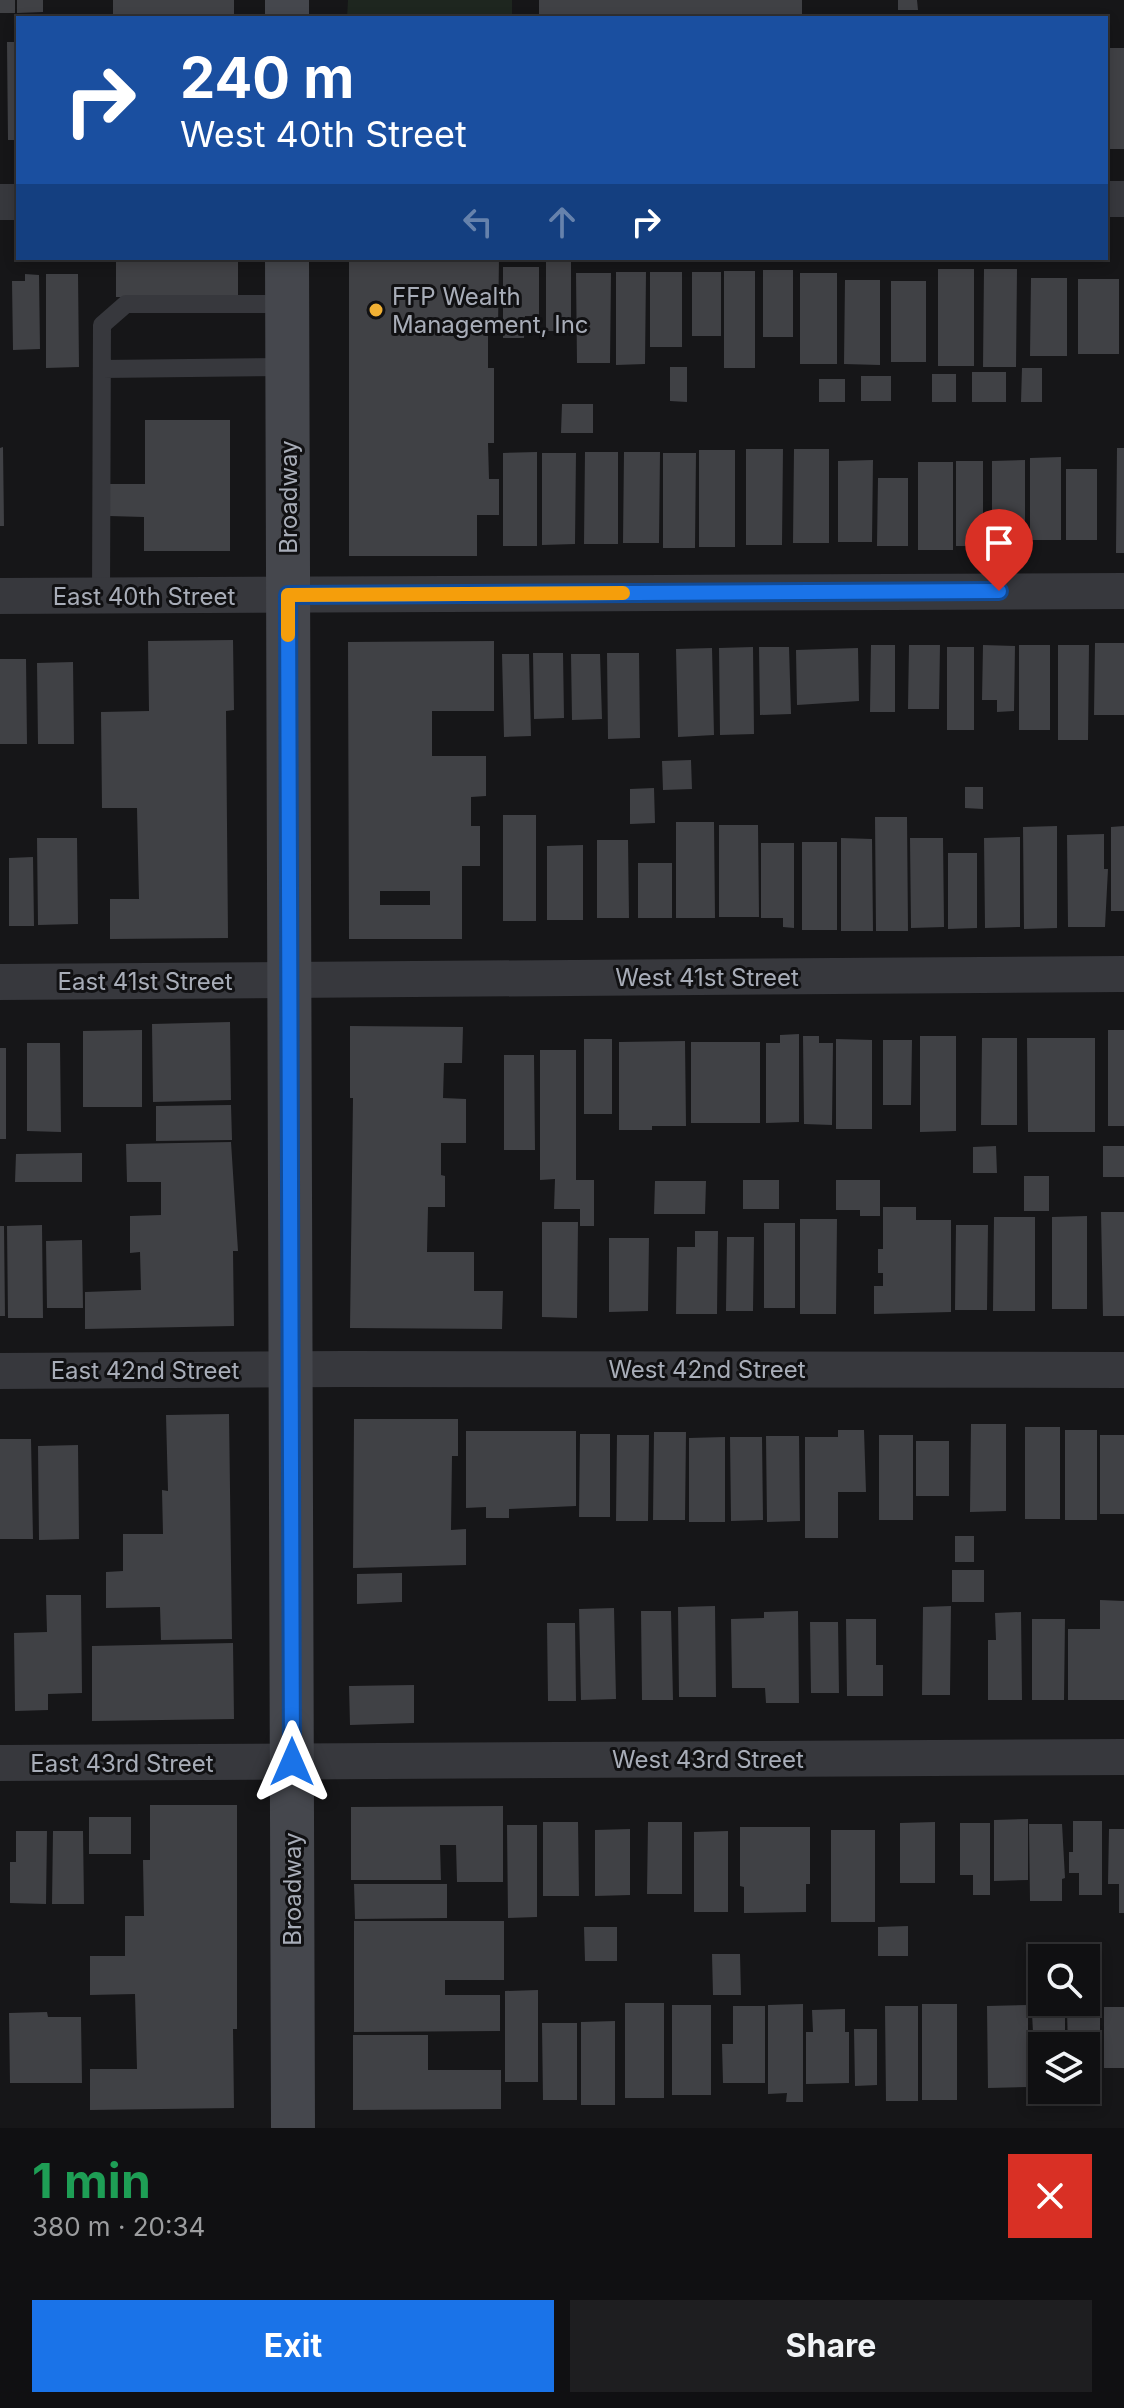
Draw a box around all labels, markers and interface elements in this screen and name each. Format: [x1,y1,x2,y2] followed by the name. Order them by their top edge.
[180,44,354,112] text: 240 m
[48,48,152,152] icon: right
[180,112,467,156] text: West 40th Street
[456,200,500,244] icon: left
[540,200,584,244] icon: ahead
[624,200,668,244] icon: right
[392,282,589,339] place label: FFP Wealth Management, Inc
[367,301,385,319] marker: FFP Wealth Management, Inc
[274,440,303,554] street label: Broadway
[965,509,1033,591] pin
[977,521,1021,565] icon: arrive
[53,582,235,611] street label: East 40th Street
[615,963,799,992] street label: West 41st Street
[58,967,233,996] street label: East 41st Street
[608,1355,806,1384] street label: West 42nd Street
[51,1356,239,1385] street label: East 42nd Street
[250,1720,334,1804] position arrow
[612,1745,804,1774] street label: West 43rd Street
[30,1749,214,1778] street label: East 43rd Street
[278,1832,307,1946] street label: Broadway
[1028,1944,1100,2104] map controls
[1028,1944,1100,2016] button: search
[1028,2032,1100,2104] button: layers
[32,2151,151,2210] text: 1 min
[1008,2154,1092,2238] button: close
[32,2211,205,2242] text: 380 m · 20:34
[32,2300,554,2392] button: Exit
[570,2300,1092,2392] button: Share

